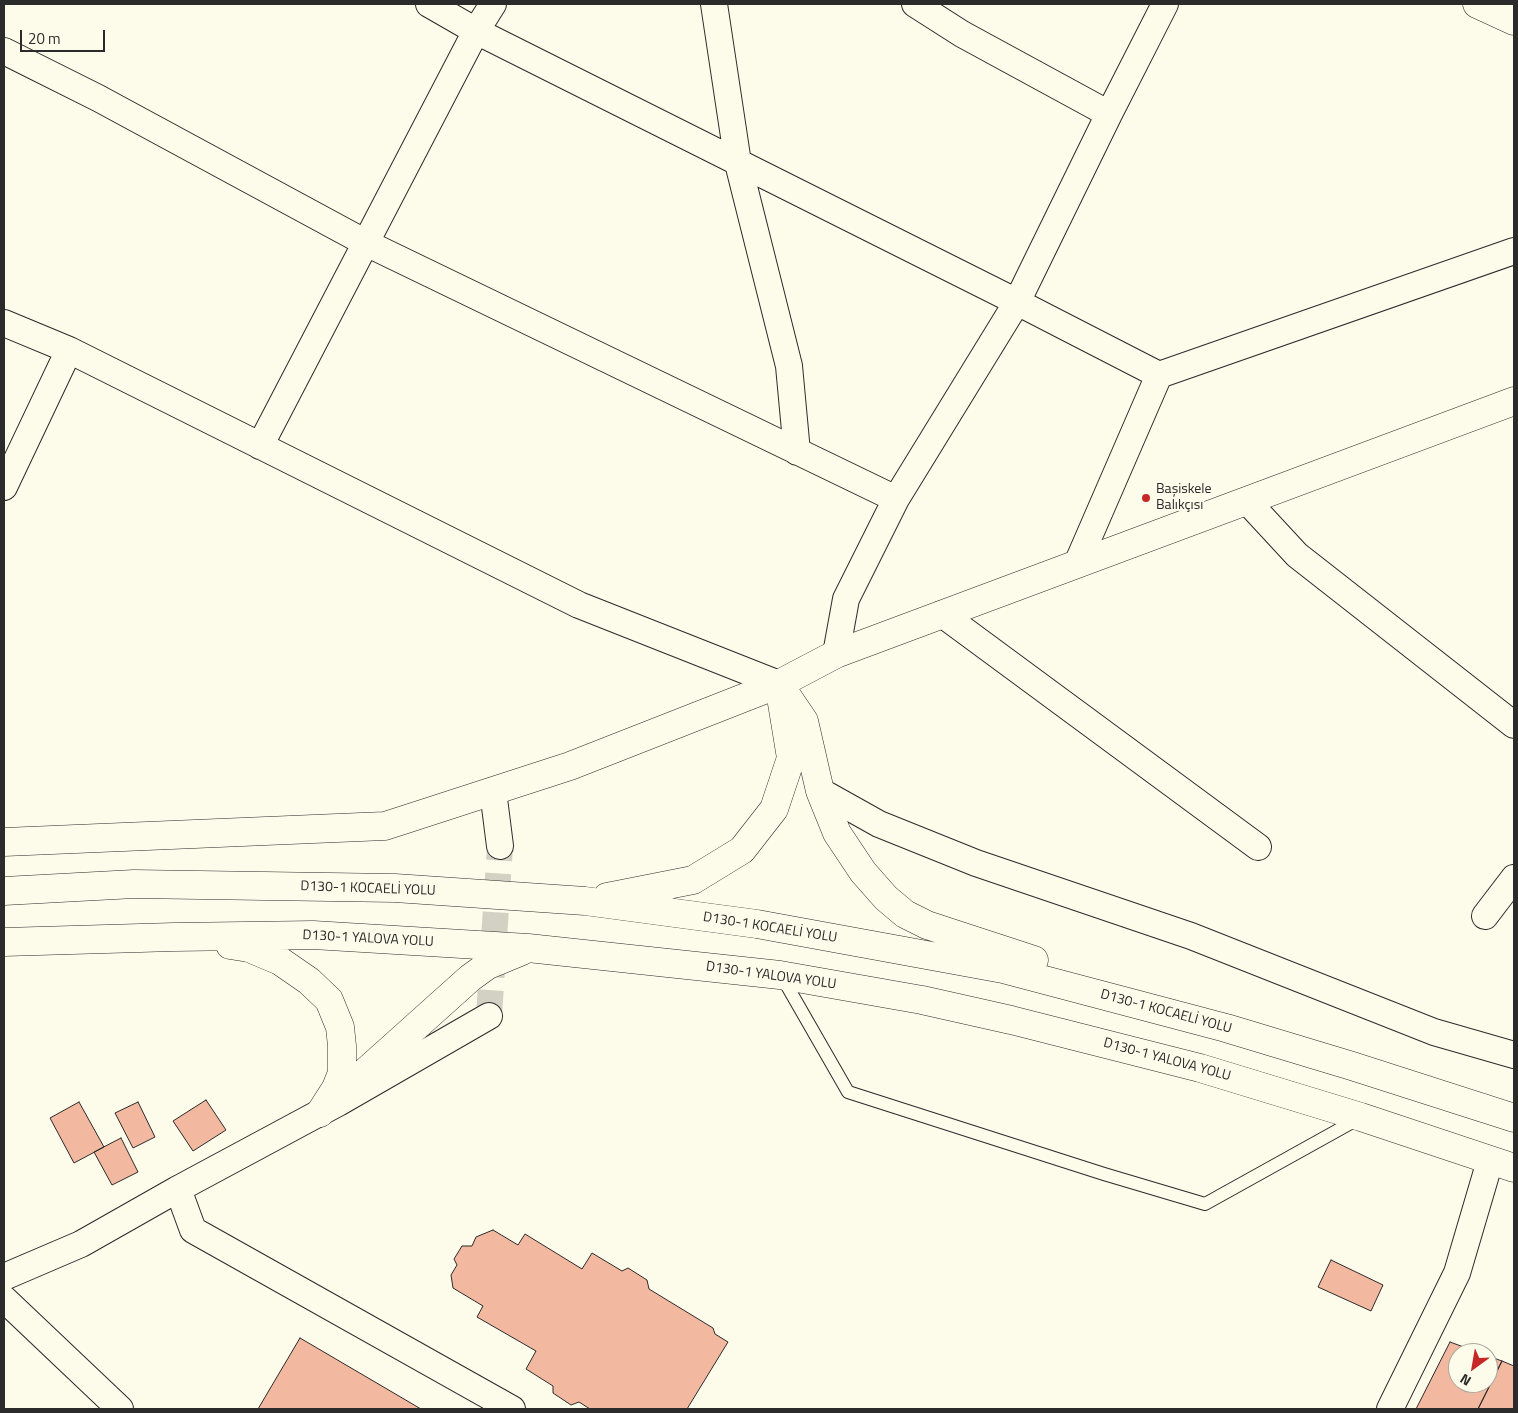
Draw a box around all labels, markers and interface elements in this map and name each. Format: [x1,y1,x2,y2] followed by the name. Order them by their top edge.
[22,20,108,52] scale bar
[28,27,61,50] text: 20 m
[1156,482,1212,514] place label: Başiskele Balıkçısı
[1140,492,1152,504] marker: Başiskele Balıkçısı
[300,878,436,900] street label: D130-1 KOCAELİ YOLU
[702,909,838,947] street label: D130-1 KOCAELİ YOLU
[302,927,434,951] street label: D130-1 YALOVA YOLU
[705,959,837,993] street label: D130-1 YALOVA YOLU
[1098,986,1234,1038] street label: D130-1 KOCAELİ YOLU
[1101,1035,1233,1085] street label: D130-1 YALOVA YOLU
[1448,1343,1498,1393] north arrow
[1456,1369,1475,1392] text: N

